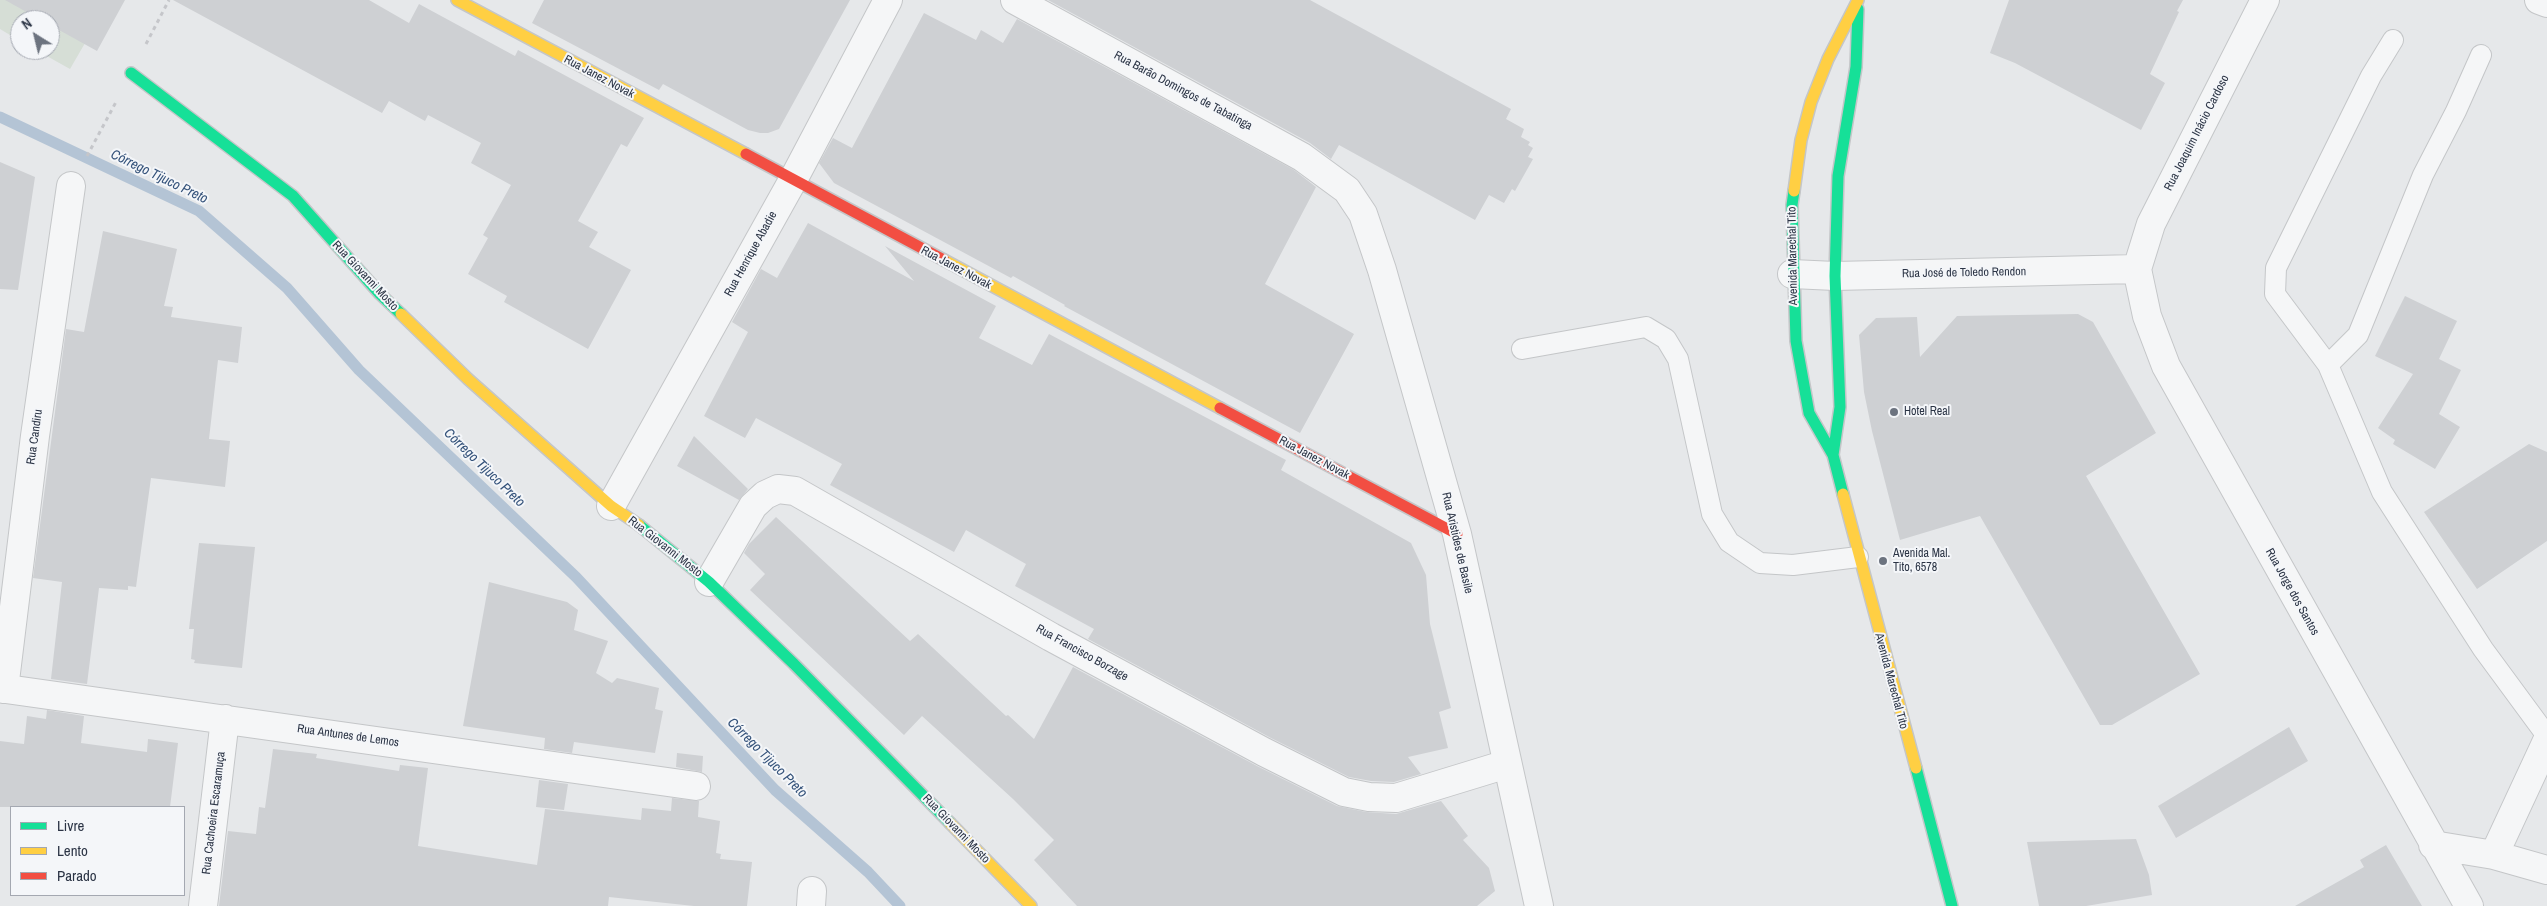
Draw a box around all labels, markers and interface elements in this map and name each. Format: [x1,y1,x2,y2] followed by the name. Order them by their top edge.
[10,10,60,60] north arrow
[18,14,35,33] text: N
[1111,48,1255,134] street label: Rua Barão Domingos de Tabatinga
[561,52,637,102] street label: Rua Janez Novak
[2162,73,2232,193] street label: Rua Joaquim Inácio Cardoso
[108,146,210,208] water label: Córrego Tijuco Preto
[1785,207,1801,305] street label: Avenida Marechal Tito
[722,209,780,299] street label: Rua Henrique Abadie
[329,238,401,314] street label: Rua Giovanni Mosto
[918,243,994,293] street label: Rua Janez Novak
[1902,265,2026,281] street label: Rua José de Toledo Rendon
[1904,405,1950,419] place label: Hotel Real
[1888,406,1900,418] marker: Hotel Real
[24,408,46,466] street label: Rua Candiru
[440,425,528,511] water label: Córrego Tijuco Preto
[1276,433,1352,483] street label: Rua Janez Novak
[1438,491,1476,595] street label: Rua Aristides de Basile
[625,514,705,580] street label: Rua Giovanni Mosto
[2262,546,2322,638] street label: Rua Jorge dos Santos
[1893,547,1950,575] place label: Avenida Mal. Tito, 6578
[1877,555,1889,567] marker: Avenida Mal. Tito, 6578
[1033,622,1131,684] street label: Rua Francisco Borzage
[1871,632,1911,730] street label: Avenida Marechal Tito
[724,715,810,801] water label: Córrego Tijuco Preto
[296,722,400,750] street label: Rua Antunes de Lemos
[199,751,229,875] street label: Rua Cachoeira Escaramuça
[919,792,993,866] street label: Rua Giovanni Mosto
[10,806,185,896] legend
[57,815,84,836] text: Livre
[57,840,88,861] text: Lento
[57,865,97,886] text: Parado

